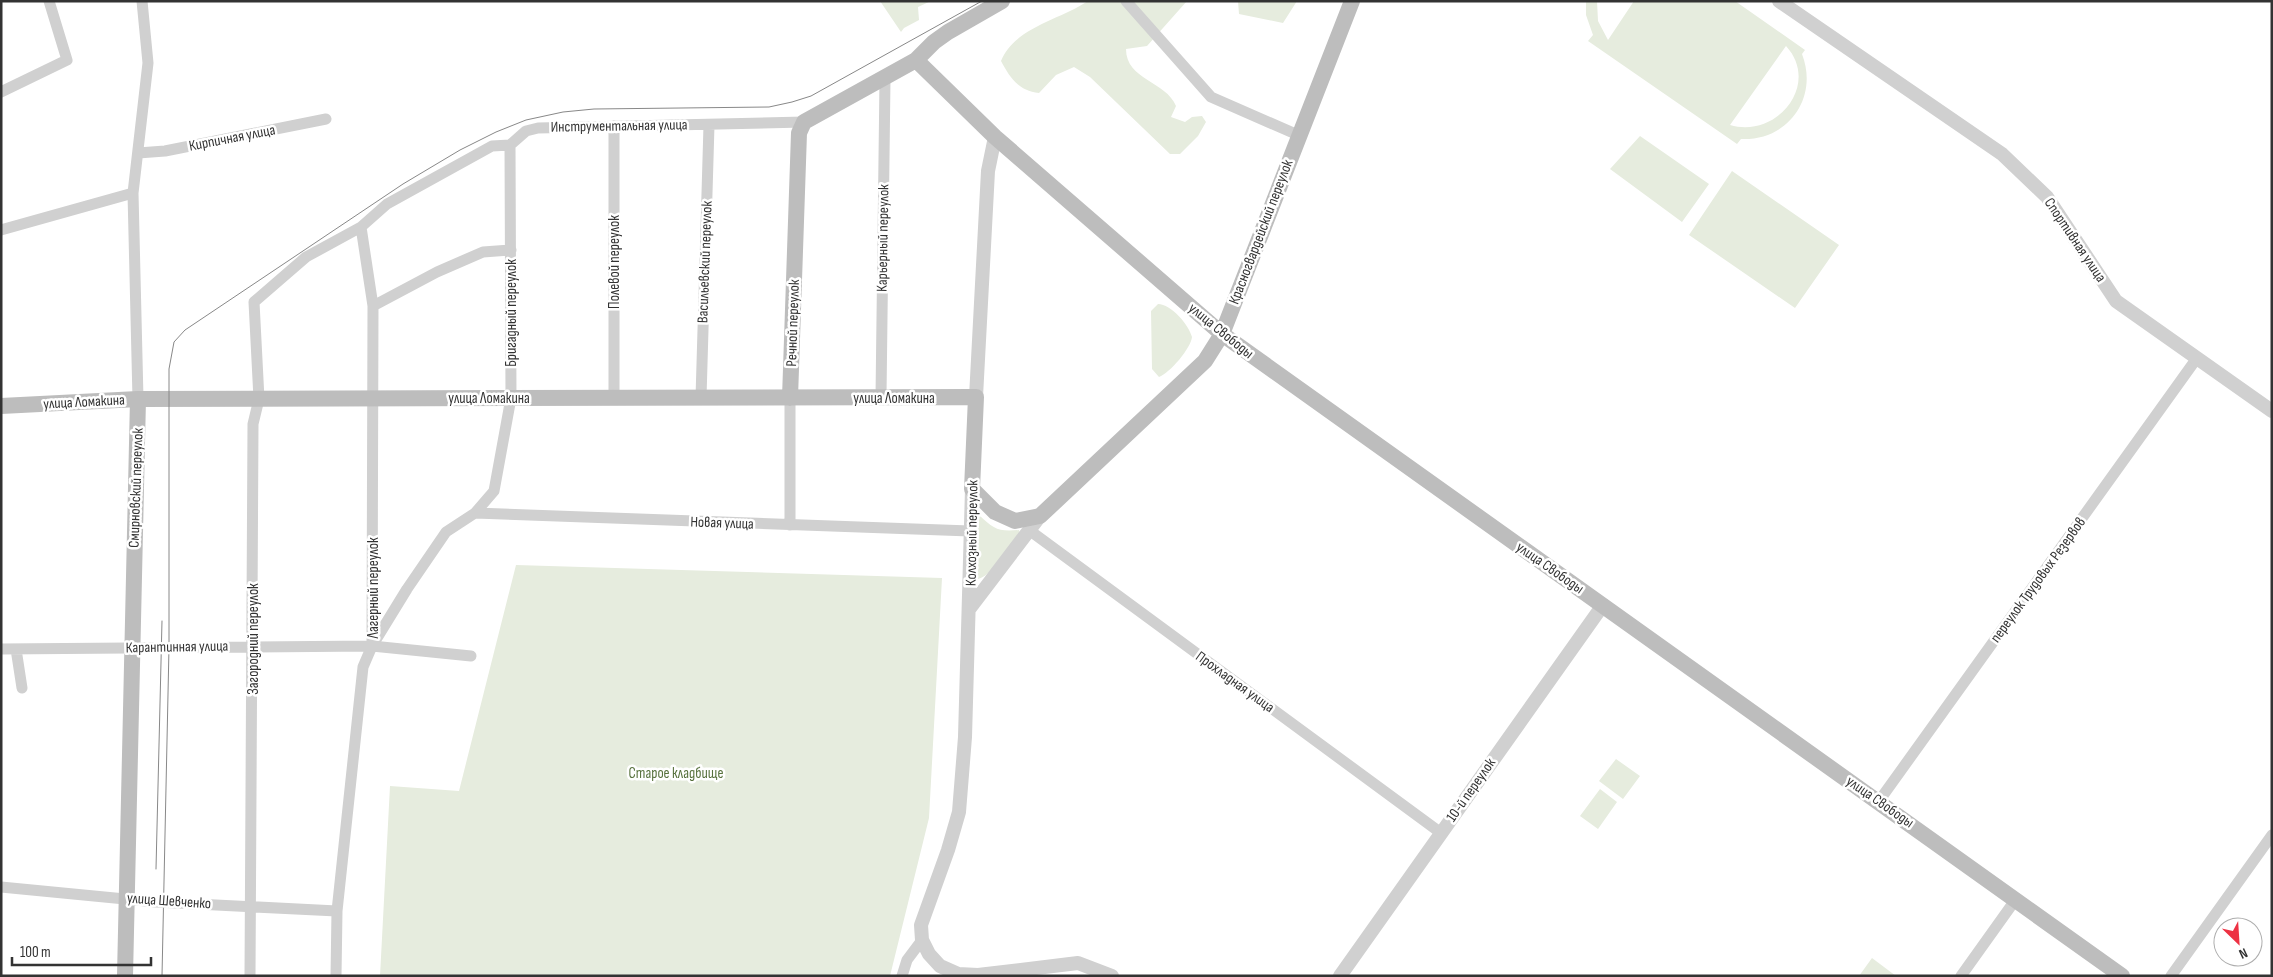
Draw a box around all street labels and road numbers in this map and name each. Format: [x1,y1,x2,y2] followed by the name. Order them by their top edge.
[550,115,688,137] street label: Инструментальная улица
[187,120,277,156] street label: Кирпичная улица
[1225,157,1297,307] street label: Красногвардейский переулок
[873,184,893,292] street label: Карьерный переулок
[2040,194,2110,286] street label: Спортивная улица
[693,200,717,323] street label: Васильевский переулок
[605,215,624,309] street label: Полевой переулок
[502,259,521,367] street label: Бригадный переулок
[782,279,804,367] street label: Речной переулок
[1184,299,1258,363] street label: улица Свободы
[448,389,530,408] street label: улица Ломакина
[853,389,935,408] street label: улица Ломакина
[43,390,125,414] street label: улица Ломакина
[124,427,148,548] street label: Смирновский переулок
[962,479,982,586] street label: Колхозный переулок
[690,512,754,534] street label: Новая улица
[1986,513,2090,647] street label: переулок Трудовых Резервов
[364,537,383,640] street label: Лагерный переулок
[1512,538,1588,598] street label: улица Свободы
[244,583,263,695] street label: Загородний переулок
[126,637,229,657] street label: Карантинная улица
[1192,647,1278,717] street label: Прохладная улица
[1442,754,1500,826] street label: 10-й переулок
[1842,772,1918,832] street label: улица Свободы
[126,889,212,913] street label: улица Шевченко

